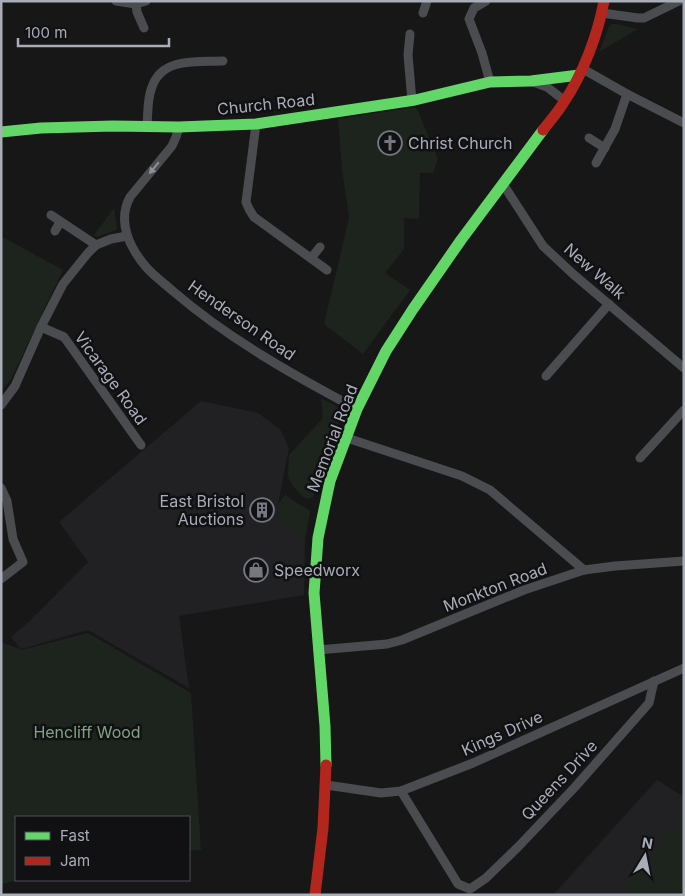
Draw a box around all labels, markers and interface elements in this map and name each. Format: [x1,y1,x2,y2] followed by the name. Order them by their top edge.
[18,15,169,47] scale bar
[25,23,67,42] text: 100 m
[216,89,316,119] street label: Church Road
[377,130,403,156] church icon: Christ Church
[408,133,512,153] place label: Christ Church
[148,161,159,174] one-way arrow
[560,239,630,303] street label: New Walk
[184,276,300,364] street label: Henderson Road
[70,327,152,429] street label: Vicarage Road
[302,381,362,495] street label: Memorial Road
[160,491,244,529] place label: East Bristol Auctions
[249,497,275,523] building icon: East Bristol Auctions
[243,557,269,583] shop icon: Speedworx
[440,558,550,616] street label: Monkton Road
[274,560,360,580] place label: Speedworx
[458,706,546,760] street label: Kings Drive
[33,722,141,742] park label: Hencliff Wood
[517,736,601,824] street label: Queens Drive
[15,816,190,881] legend
[60,826,90,845] text: Fast
[620,831,670,881] north arrow
[641,833,654,852] text: N
[60,851,90,870] text: Jam

